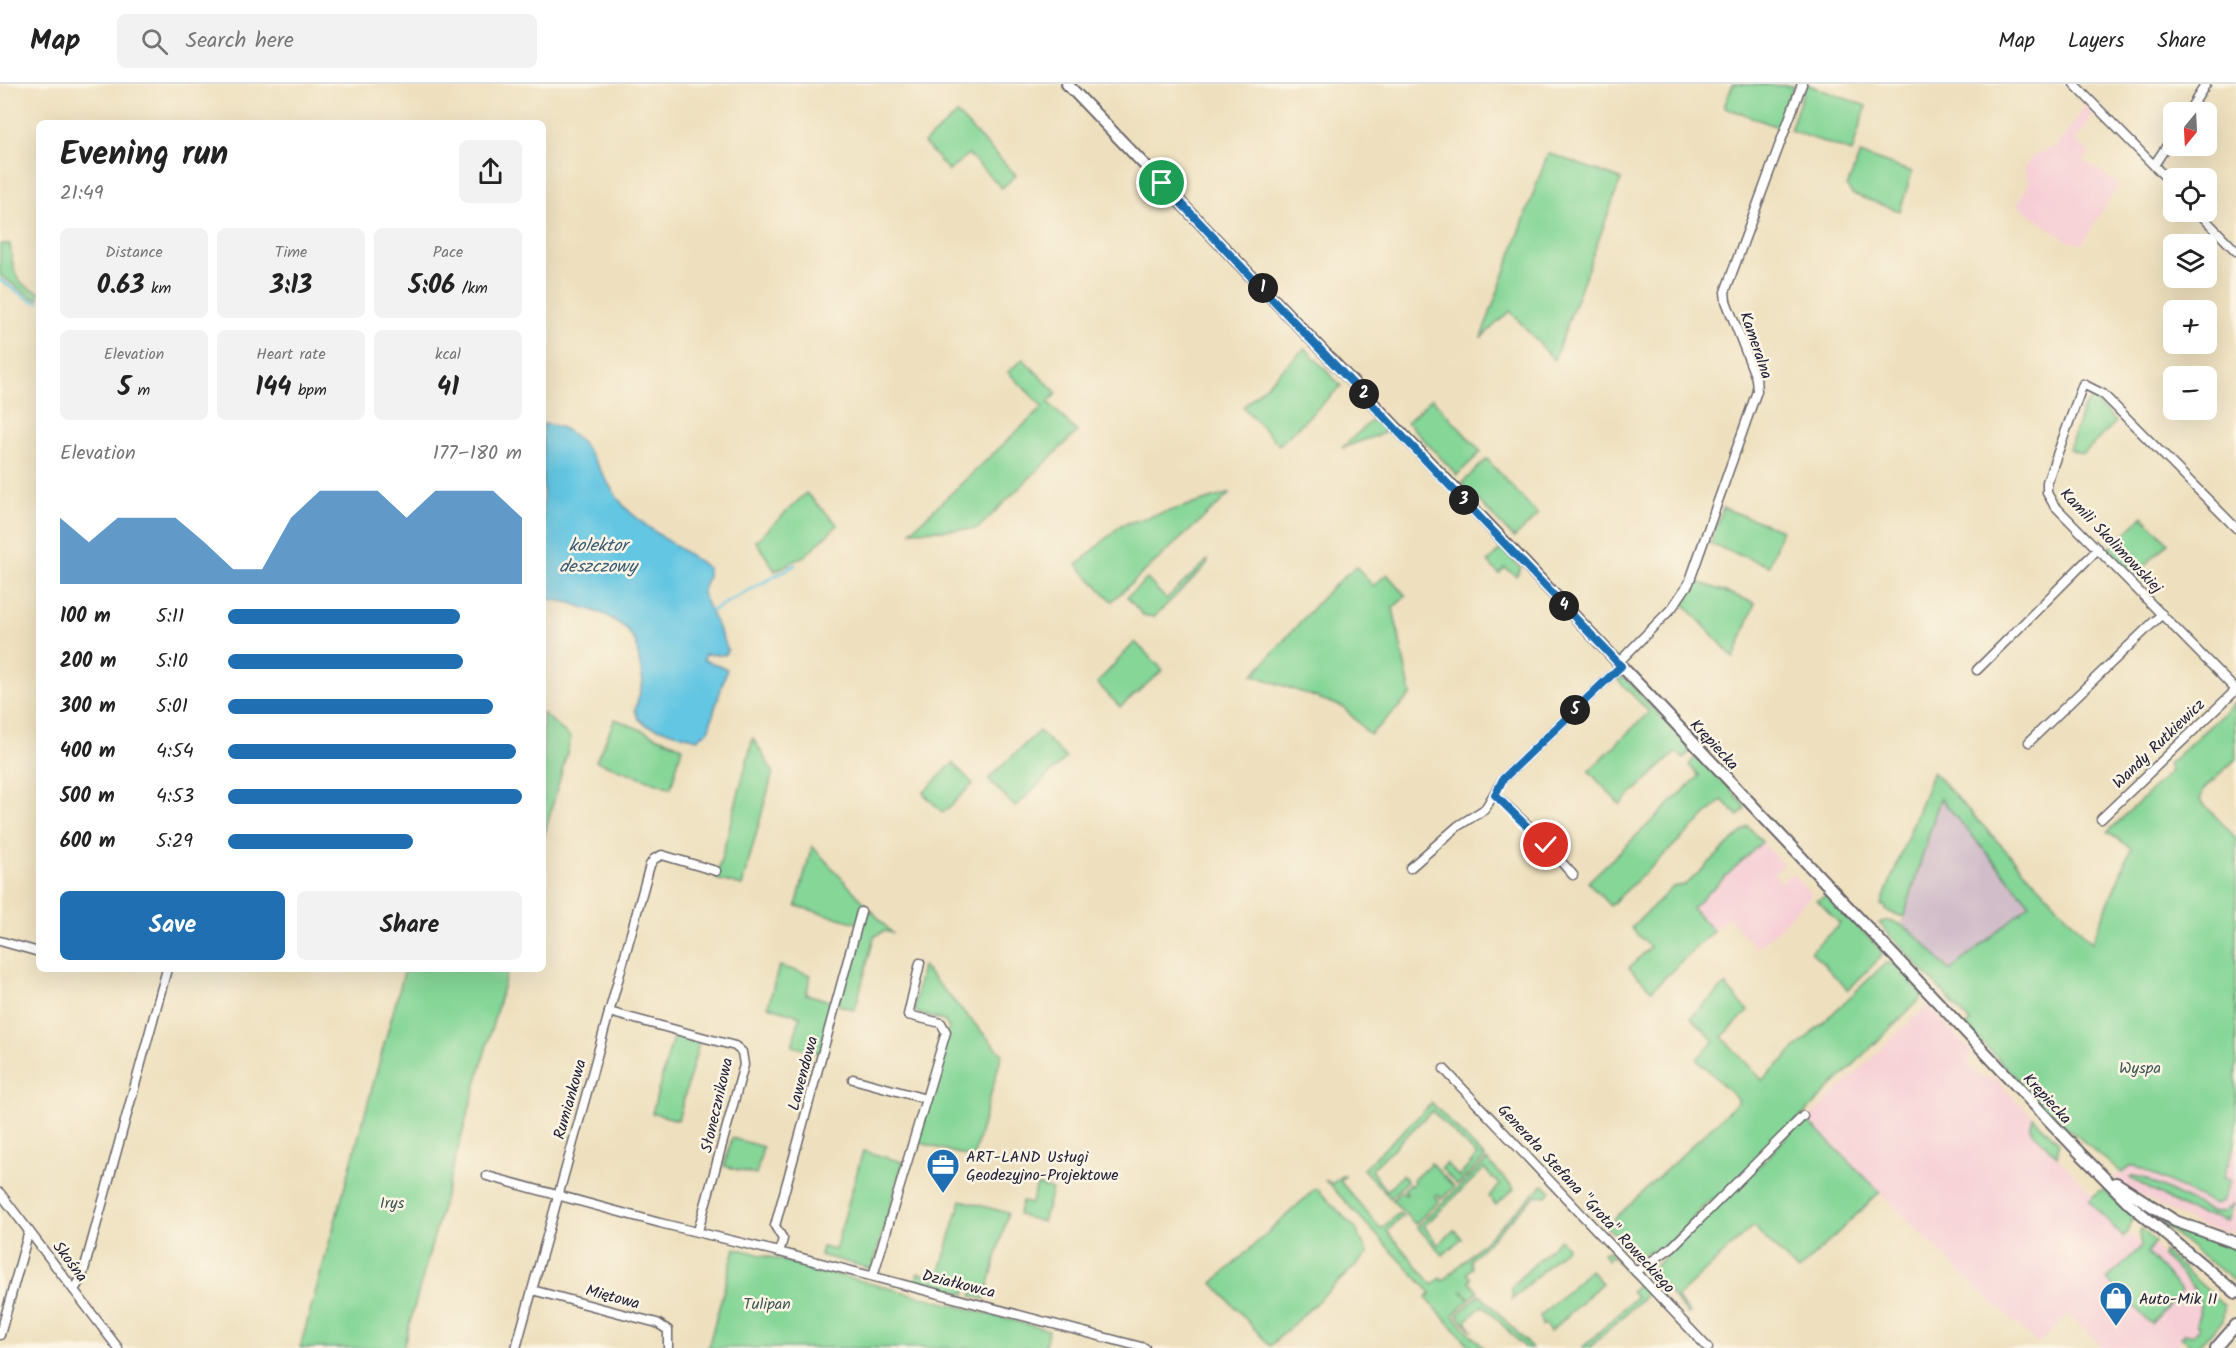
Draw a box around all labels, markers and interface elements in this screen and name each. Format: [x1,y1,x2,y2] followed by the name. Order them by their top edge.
[117,14,537,68] search box
[30,19,81,64] text: Map
[186,24,294,59] text: Search here
[138,25,171,58] icon: search
[1998,25,2035,58] text: Map
[2068,25,2124,58] text: Layers
[2157,25,2206,58] text: Share
[2163,102,2217,156] north arrow
[2163,102,2217,420] map controls
[60,129,228,182] text: Evening run
[459,140,522,203] button: share
[1136,157,1187,208] pin
[1145,166,1178,199] icon: arrive
[2163,168,2217,222] button: locate
[60,178,104,210] text: 21:49
[2163,234,2217,288] button: layers
[105,240,163,265] text: Distance
[275,240,307,265] text: Time
[433,240,463,265] text: Pace
[97,265,145,307] text: 0.63
[270,265,312,307] text: 3:13
[408,265,455,307] text: 5:06
[1248,273,1278,303] pin: 1
[1261,275,1265,300] text: 1
[145,276,171,301] text: km
[455,276,488,301] text: /km
[2163,300,2217,354] button: +
[1732,308,1779,382] street label: Kameralna
[104,342,164,367] text: Elevation
[256,342,326,367] text: Heart rate
[435,342,461,367] text: kcal
[2163,366,2217,420] button: −
[118,367,131,409] text: 5
[255,367,292,409] text: 144
[437,367,459,409] text: 41
[131,378,150,403] text: m
[292,378,327,403] text: bpm
[1349,379,1379,409] pin: 2
[1359,381,1369,406] text: 2
[60,438,136,470] text: Elevation
[433,438,522,470] text: 177–180 m
[2054,482,2169,600] street label: Kamili Skolimowskiej
[1449,485,1479,515] pin: 3
[1460,487,1468,512] text: 3
[559,532,639,582] water label: kolektor deszczowy
[1549,591,1579,621] pin: 4
[1560,593,1568,618] text: 4
[60,601,111,633] text: 100 m
[156,601,184,633] text: 5:11
[60,646,116,678] text: 200 m
[156,646,188,678] text: 5:10
[60,691,116,723] text: 300 m
[156,691,188,723] text: 5:01
[2107,693,2211,795] street label: Wandy Rutkiewicz
[1560,695,1590,725] pin: 5
[1571,697,1579,722] text: 5
[1683,714,1744,776] street label: Krępiecka
[60,736,116,768] text: 400 m
[156,736,194,768] text: 4:54
[60,781,115,813] text: 500 m
[156,781,194,813] text: 4:53
[1520,819,1571,870] pin
[60,826,115,858] text: 600 m
[156,826,193,858] text: 5:29
[1529,828,1562,861] icon: check
[60,891,285,960] button: Save
[297,891,522,960] button: Share
[782,1033,825,1113] street label: Lawendowa
[694,1055,741,1155] street label: Słonecznikowa
[547,1056,594,1143] street label: Rumiankowa
[2119,1056,2161,1081] park label: Wyspa
[2016,1068,2077,1130] street label: Krępiecka
[1491,1099,1681,1299] street label: Generała Stefana "Grota" Roweckiego
[966,1145,1119,1188] place label: ART-LAND Usługi Geodezyjno-Projektowe
[925,1147,961,1194] office icon: ART-LAND Usługi Geodezyjno-Projektowe
[380,1191,404,1216] park label: Irys
[46,1236,94,1288] street label: Skośna
[919,1263,998,1306] street label: Działkowca
[583,1278,642,1317] street label: Miętowa
[2098,1280,2134,1327] shop icon: Auto-Mik II
[2139,1287,2218,1312] place label: Auto-Mik II
[743,1292,791,1317] park label: Tulipan

